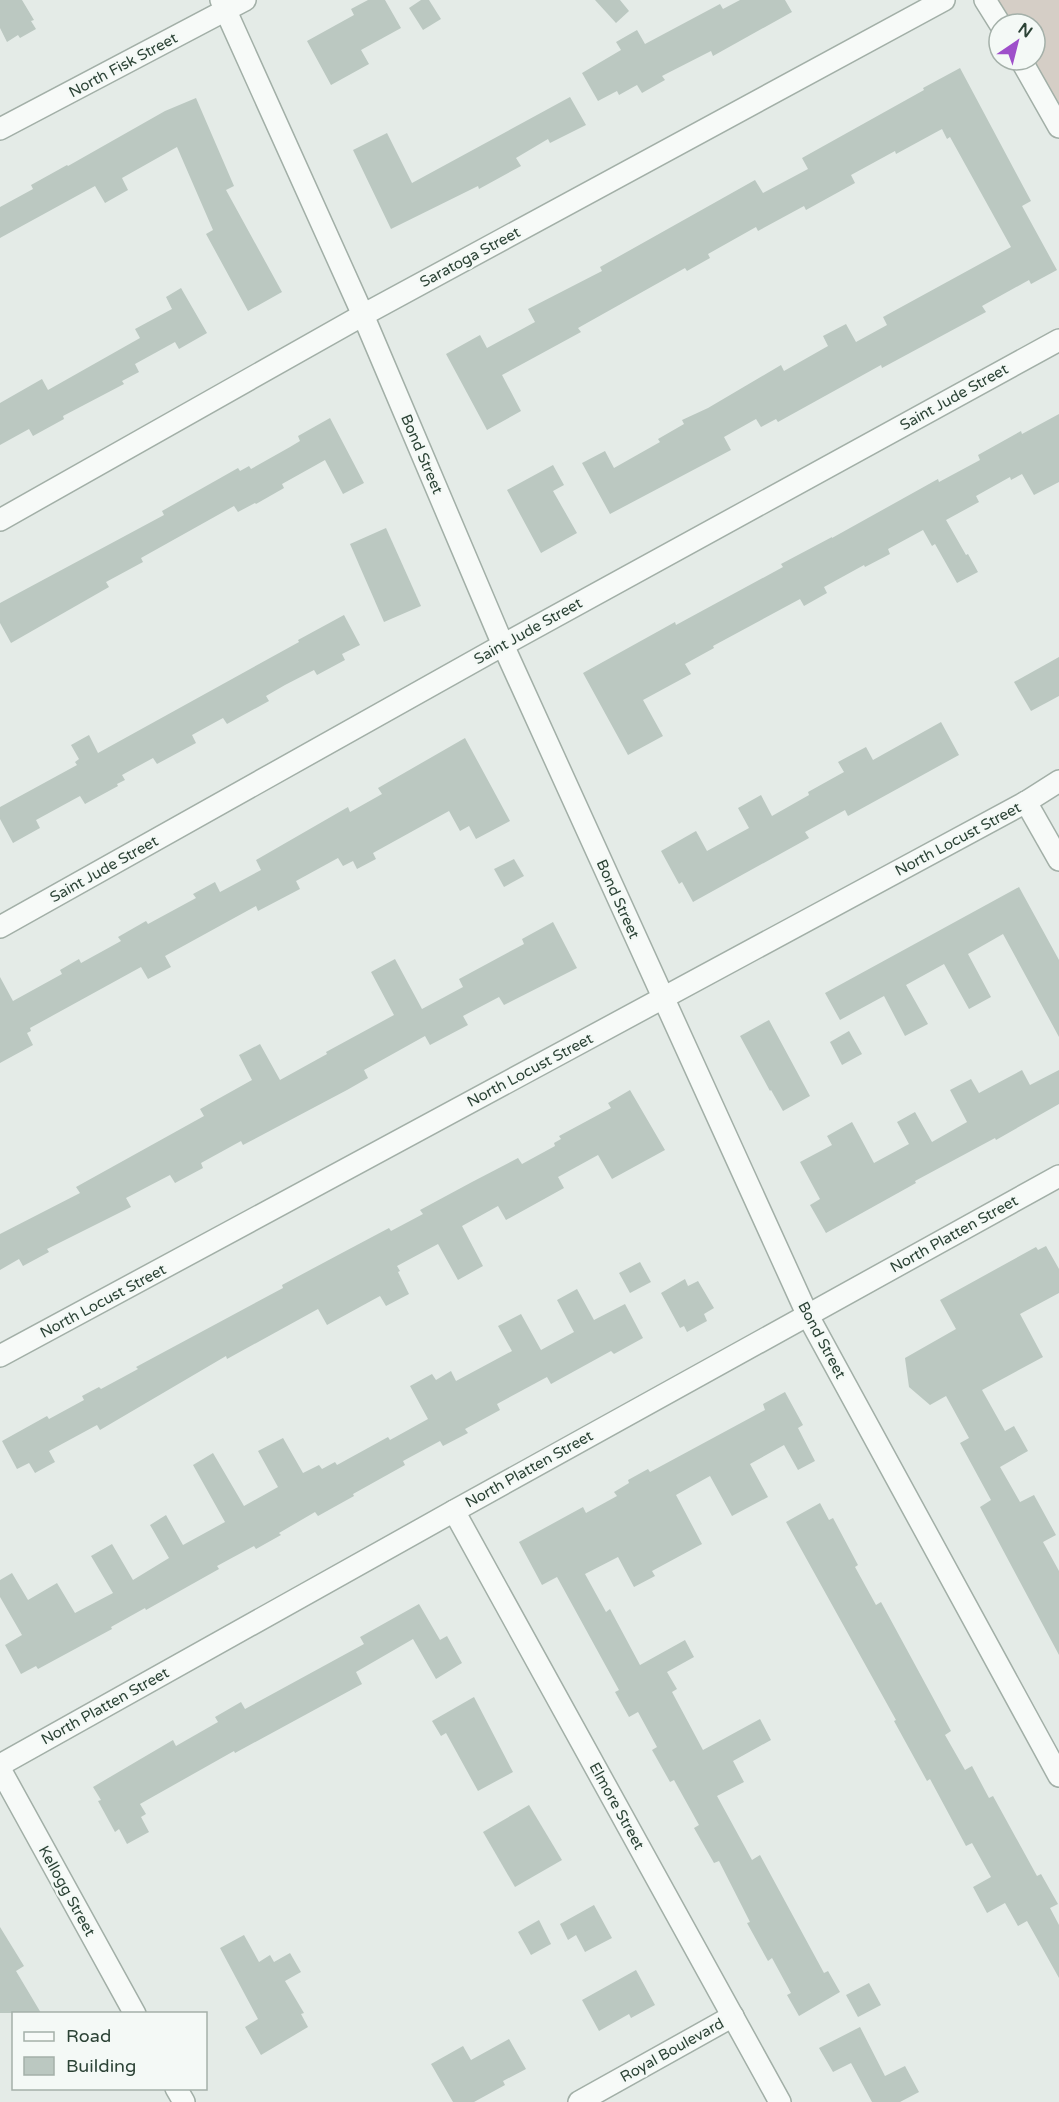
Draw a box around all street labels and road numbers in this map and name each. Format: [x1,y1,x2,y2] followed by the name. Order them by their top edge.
[66,29,181,101] street label: North Fisk Street
[417,223,523,291] street label: Saratoga Street
[897,360,1011,434] street label: Saint Jude Street
[397,411,447,497] street label: Bond Street
[471,594,585,668] street label: Saint Jude Street
[892,798,1024,880] street label: North Locust Street
[47,832,161,906] street label: Saint Jude Street
[593,857,644,942] street label: Bond Street
[464,1029,596,1111] street label: North Locust Street
[887,1191,1021,1277] street label: North Platten Street
[37,1260,169,1342] street label: North Locust Street
[794,1298,850,1382] street label: Bond Street
[462,1426,596,1512] street label: North Platten Street
[38,1663,172,1749] street label: North Platten Street
[586,1759,649,1853] street label: Elmore Street
[35,1843,99,1940] street label: Kellogg Street
[617,2014,727,2086] street label: Royal Boulevard

